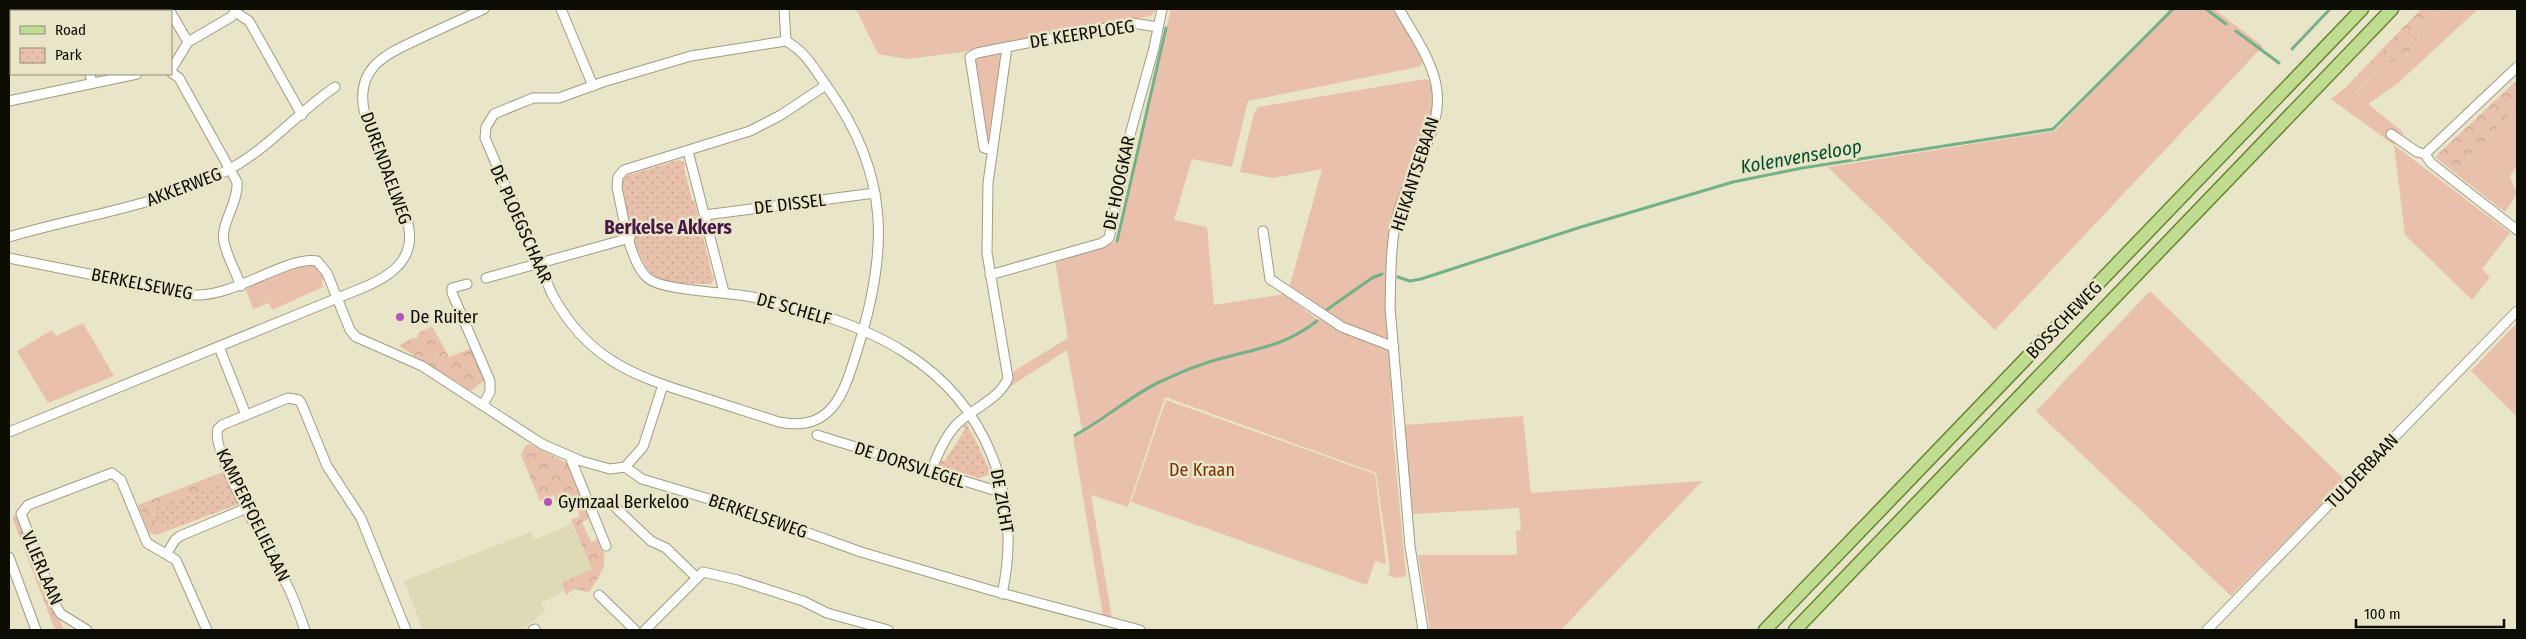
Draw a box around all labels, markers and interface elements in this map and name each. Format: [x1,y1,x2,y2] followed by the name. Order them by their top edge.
[10,10,172,75] legend
[1028,15,1136,53] street label: DE KEERPLOEG
[55,21,86,39] text: Road
[55,46,82,64] text: Park
[356,109,416,227] street label: DURENDAELWEG
[1386,114,1444,234] street label: HEIKANTSEBAAN
[1098,134,1140,232] street label: DE HOOGKAR
[1739,135,1863,178] water label: Kolenvenseloop
[485,161,557,287] street label: DE PLOEGSCHAAR
[143,163,225,211] street label: AKKERWEG
[753,189,827,219] street label: DE DISSEL
[604,216,732,239] district label: Berkelse Akkers
[89,263,195,305] street label: BERKELSEWEG
[2022,277,2106,363] street label: BOSSCHEWEG
[754,288,834,330] street label: DE SCHELF
[410,306,479,328] place label: De Ruiter
[394,311,406,323] marker: De Ruiter
[2321,429,2403,513] street label: TULDERBAAN
[852,437,968,493] street label: DE DORSVLEGEL
[211,445,295,585] street label: KAMPERFOELIELAAN
[1169,459,1235,481] park label: De Kraan
[986,467,1019,535] street label: DE ZICHT
[706,489,810,543] street label: BERKELSEWEG
[558,491,689,513] place label: Gymzaal Berkeloo
[542,496,554,508] marker: Gymzaal Berkeloo
[17,528,67,608] street label: VLIERLAAN
[2356,596,2504,628] scale bar
[2364,605,2401,623] text: 100 m

